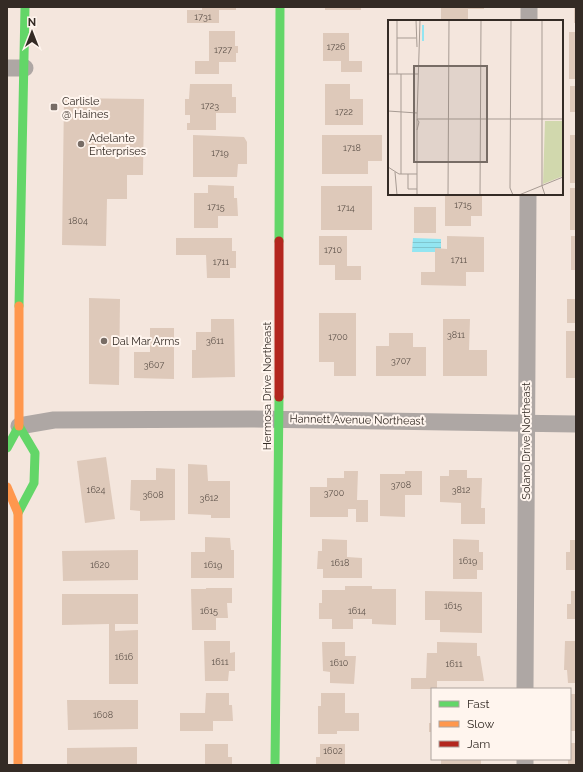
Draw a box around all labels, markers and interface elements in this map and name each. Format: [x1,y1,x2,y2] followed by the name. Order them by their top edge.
[12,12,52,52] north arrow
[194,12,212,22] house number: 1731
[28,16,36,29] text: N
[388,20,563,195] inset map
[327,42,346,52] house number: 1726
[214,45,232,55] house number: 1727
[62,95,109,121] place label: Carlisle @ Haines
[201,101,219,111] house number: 1723
[49,102,59,112] marker: Carlisle @ Haines
[335,107,353,117] house number: 1722
[89,132,146,158] place label: Adelante Enterprises
[76,139,86,149] marker: Adelante Enterprises
[343,143,361,153] house number: 1718
[211,148,229,158] house number: 1719
[454,200,472,210] house number: 1715
[207,202,225,212] house number: 1715
[337,203,355,213] house number: 1714
[68,216,88,226] house number: 1804
[324,245,342,255] house number: 1710
[451,255,467,265] house number: 1711
[213,257,229,267] house number: 1711
[261,321,274,450] street label: Hermosa Drive Northeast
[447,330,465,340] house number: 3811
[328,332,348,342] house number: 1700
[112,335,180,348] place label: Dal Mar Arms
[99,336,109,346] marker: Dal Mar Arms
[206,336,224,346] house number: 3611
[391,356,411,366] house number: 3707
[144,360,164,370] house number: 3607
[520,382,533,500] street label: Solano Drive Northeast
[289,412,425,428] street label: Hannett Avenue Northeast
[391,480,411,490] house number: 3708
[87,485,106,495] house number: 1624
[452,485,471,495] house number: 3812
[324,488,345,498] house number: 3700
[142,490,164,500] house number: 3608
[200,493,219,503] house number: 3612
[459,556,477,566] house number: 1619
[331,558,349,568] house number: 1618
[90,560,110,570] house number: 1620
[204,560,222,570] house number: 1619
[444,601,462,611] house number: 1615
[200,606,218,616] house number: 1615
[348,606,366,616] house number: 1614
[115,652,134,662] house number: 1616
[212,657,229,667] house number: 1611
[330,658,349,668] house number: 1610
[446,659,463,669] house number: 1611
[431,688,571,760] legend
[467,697,490,711] text: Fast
[93,710,113,720] house number: 1608
[467,717,494,731] text: Slow
[467,737,490,751] text: Jam
[323,746,343,756] house number: 1602

